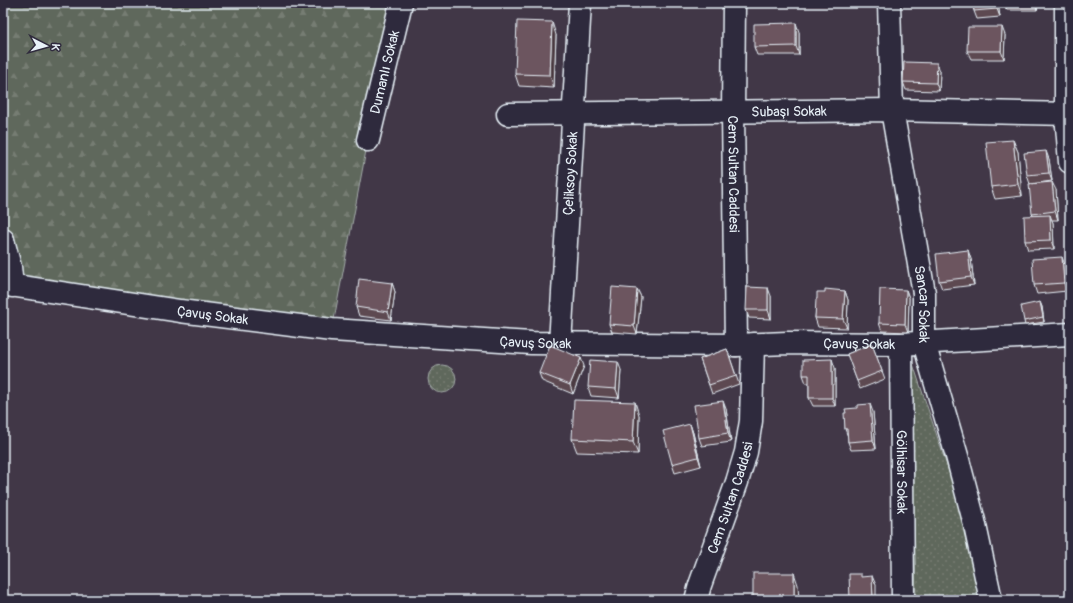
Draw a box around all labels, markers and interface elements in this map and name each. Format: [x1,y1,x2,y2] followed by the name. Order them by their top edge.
[26,26,66,66] north arrow
[366,28,403,116] street label: Dumanlı Sokak
[49,43,62,51] text: K
[751,102,827,120] street label: Subaşı Sokak
[725,115,743,233] street label: Cem Sultan Caddesi
[559,131,581,216] street label: Çeliksoy Sokak
[911,264,933,343] street label: Sancar Sokak
[176,302,250,328] street label: Çavuş Sokak
[499,332,572,352] street label: Çavuş Sokak
[823,335,895,352] street label: Çavuş Sokak
[893,430,911,514] street label: Gölhisar Sokak
[704,440,756,556] street label: Cem Sultan Caddesi

